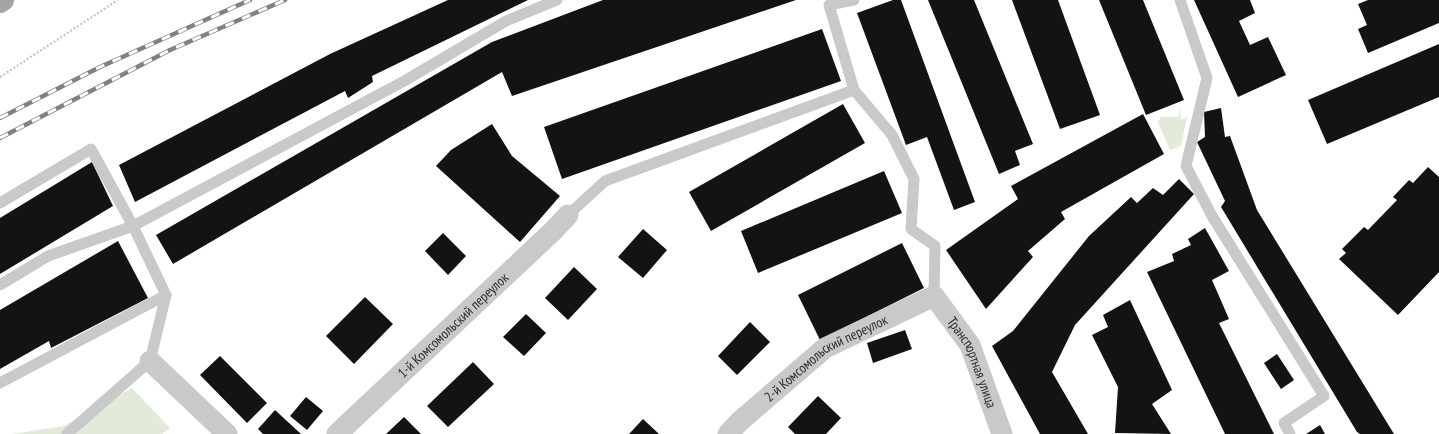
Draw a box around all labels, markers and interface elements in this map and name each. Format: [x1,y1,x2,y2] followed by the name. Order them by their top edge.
[394,268,513,382] street label: 1-й Комсомольский переулок
[760,310,891,405] street label: 2-й Комсомольский переулок
[943,313,1001,410] street label: Транспортная улица

